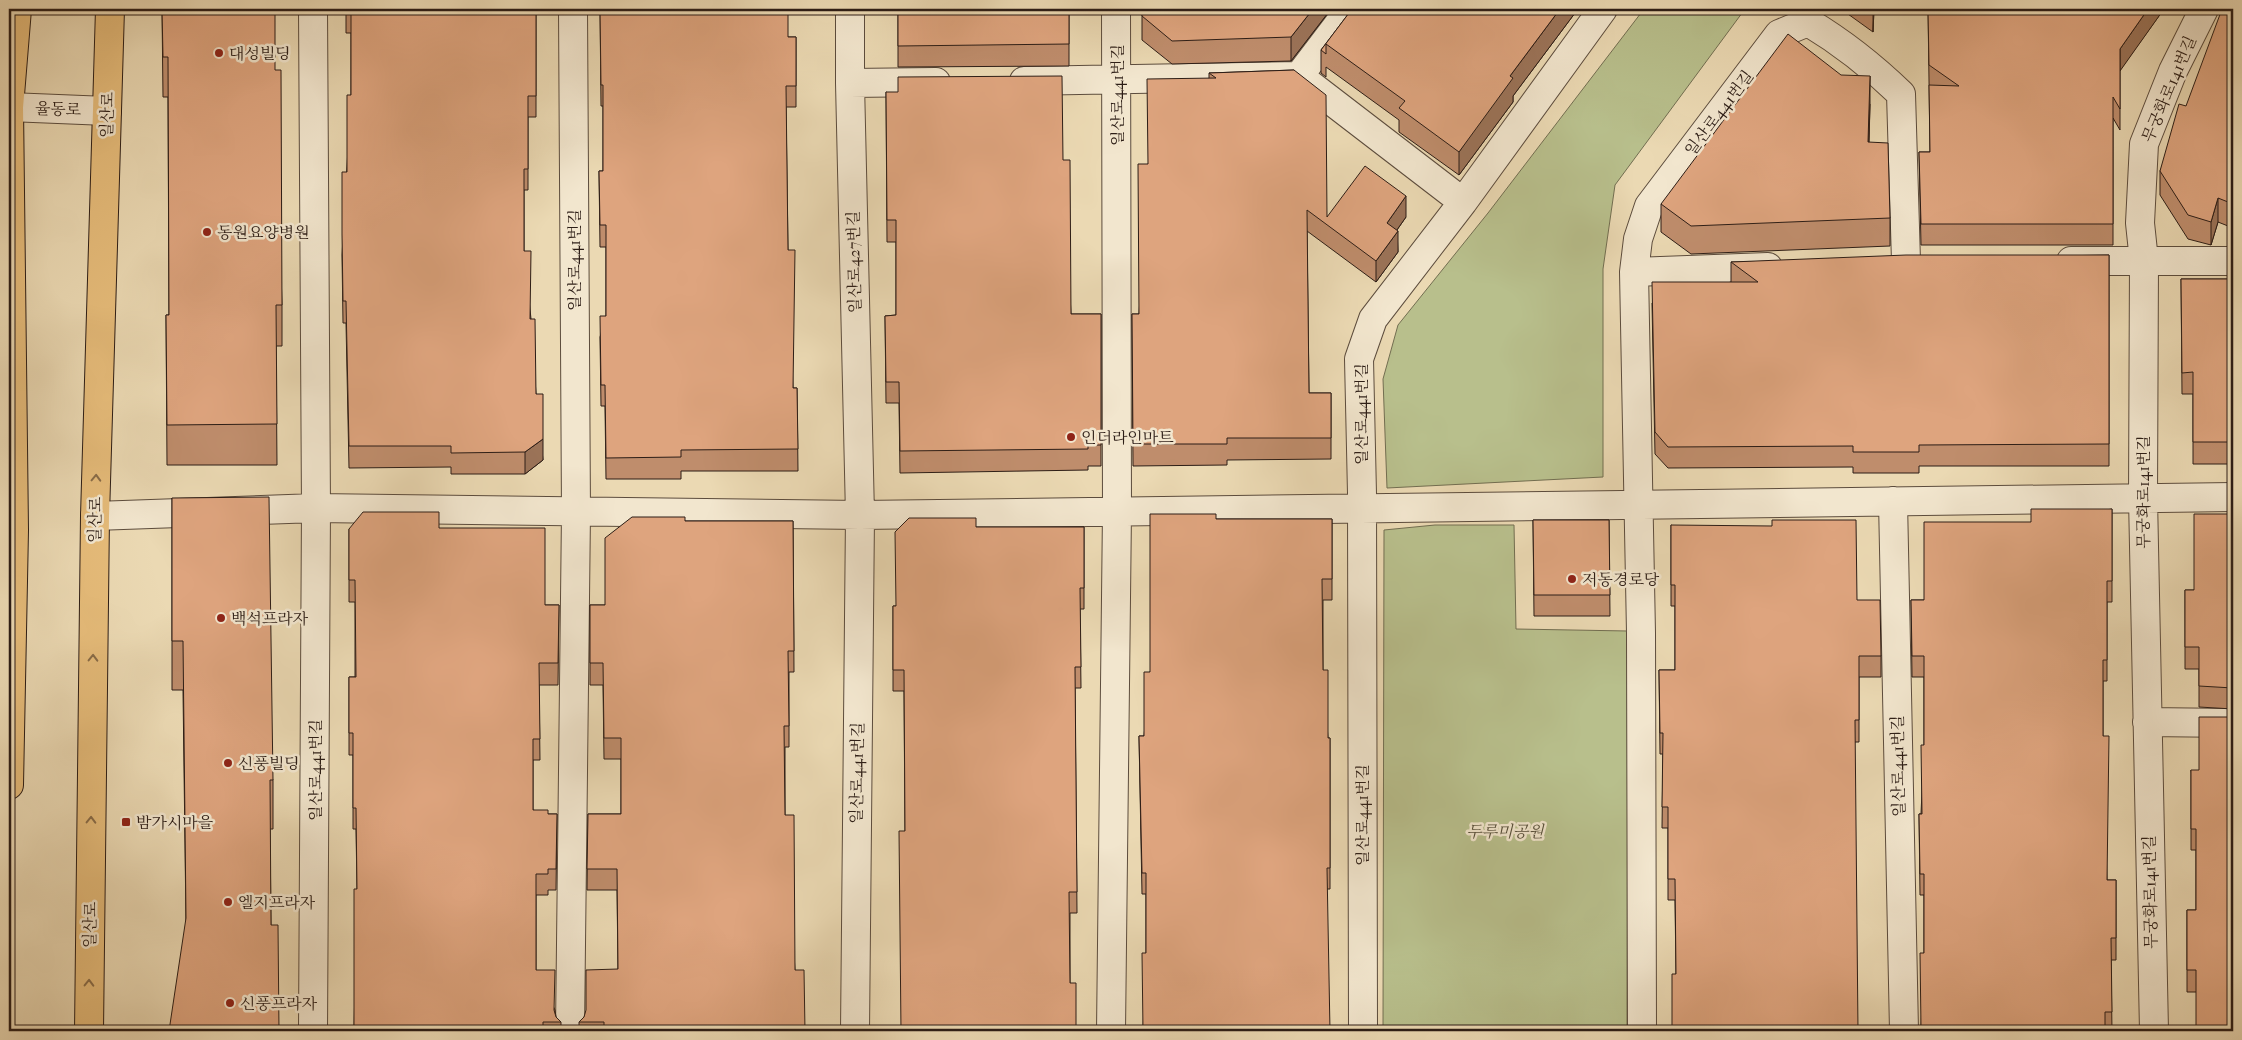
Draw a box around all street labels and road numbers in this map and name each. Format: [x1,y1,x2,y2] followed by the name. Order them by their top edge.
[2138,33,2200,145] street label: 무궁화로141번길
[1108,44,1127,146] street label: 일산로441번길
[1681,67,1757,159] street label: 일산로441번길
[97,91,117,139] street label: 일산로
[34,99,82,119] street label: 율동로
[565,209,584,311] street label: 일산로441번길
[844,211,864,313] street label: 일산로427번길
[1352,363,1371,465] street label: 일산로441번길
[2134,435,2153,549] street label: 무궁화로141번길
[85,496,105,543] street label: 일산로
[1888,715,1908,817] street label: 일산로441번길
[306,719,325,821] street label: 일산로441번길
[847,722,867,824] street label: 일산로441번길
[1353,764,1372,866] street label: 일산로441번길
[2140,835,2160,949] street label: 무궁화로141번길
[80,901,100,948] street label: 일산로

